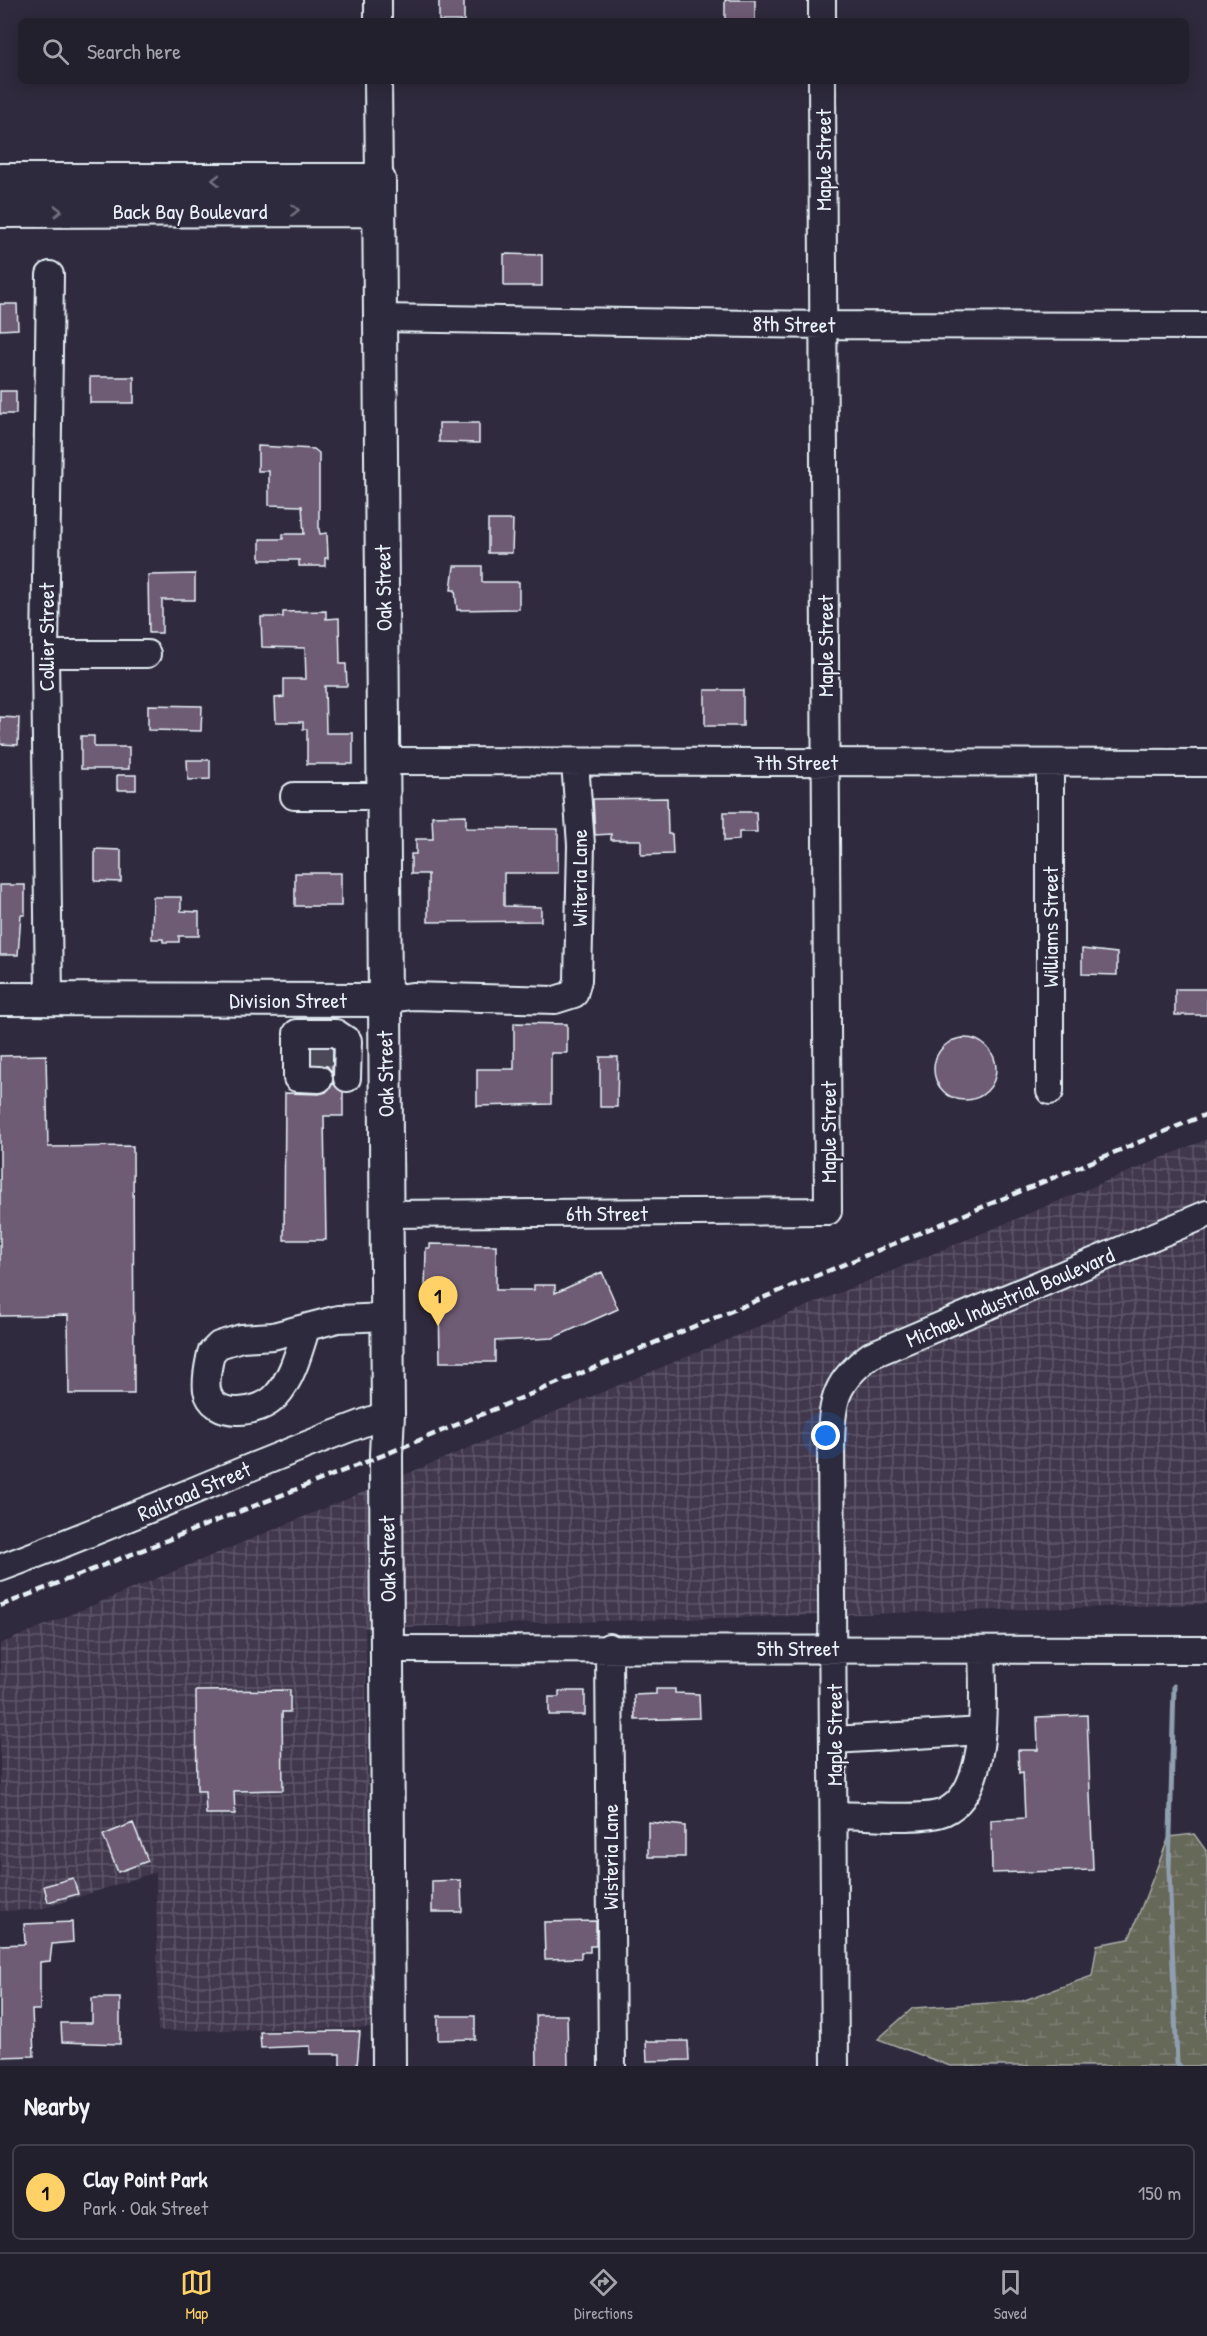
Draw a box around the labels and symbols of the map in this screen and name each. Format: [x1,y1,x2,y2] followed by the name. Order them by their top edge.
[808,109,838,211] street label: Maple Street
[211,174,220,186] one-way arrow
[113,196,268,226] street label: Back Bay Boulevard
[291,204,300,216] one-way arrow
[54,205,63,217] one-way arrow
[752,308,836,340] street label: 8th Street
[367,544,399,631] street label: Oak Street
[31,582,61,691] street label: Collier Street
[810,595,840,697] street label: Maple Street
[754,747,838,777] street label: 7th Street
[564,829,594,927] street label: Witeria Lane
[1035,866,1065,988] street label: Williams Street
[229,985,347,1015] street label: Division Street
[369,1030,401,1117] street label: Oak Street
[813,1081,843,1183] street label: Maple Street
[566,1198,648,1228] street label: 6th Street
[901,1239,1119,1354] street label: Michael Industrial Boulevard
[418,1276,458,1326] pin: 1
[811,1421,840,1450] your location
[133,1454,256,1528] street label: Railroad Street
[371,1515,403,1602] street label: Oak Street
[757,1633,840,1663] street label: 5th Street
[819,1684,849,1786] street label: Maple Street
[595,1804,625,1910] street label: Wisteria Lane

